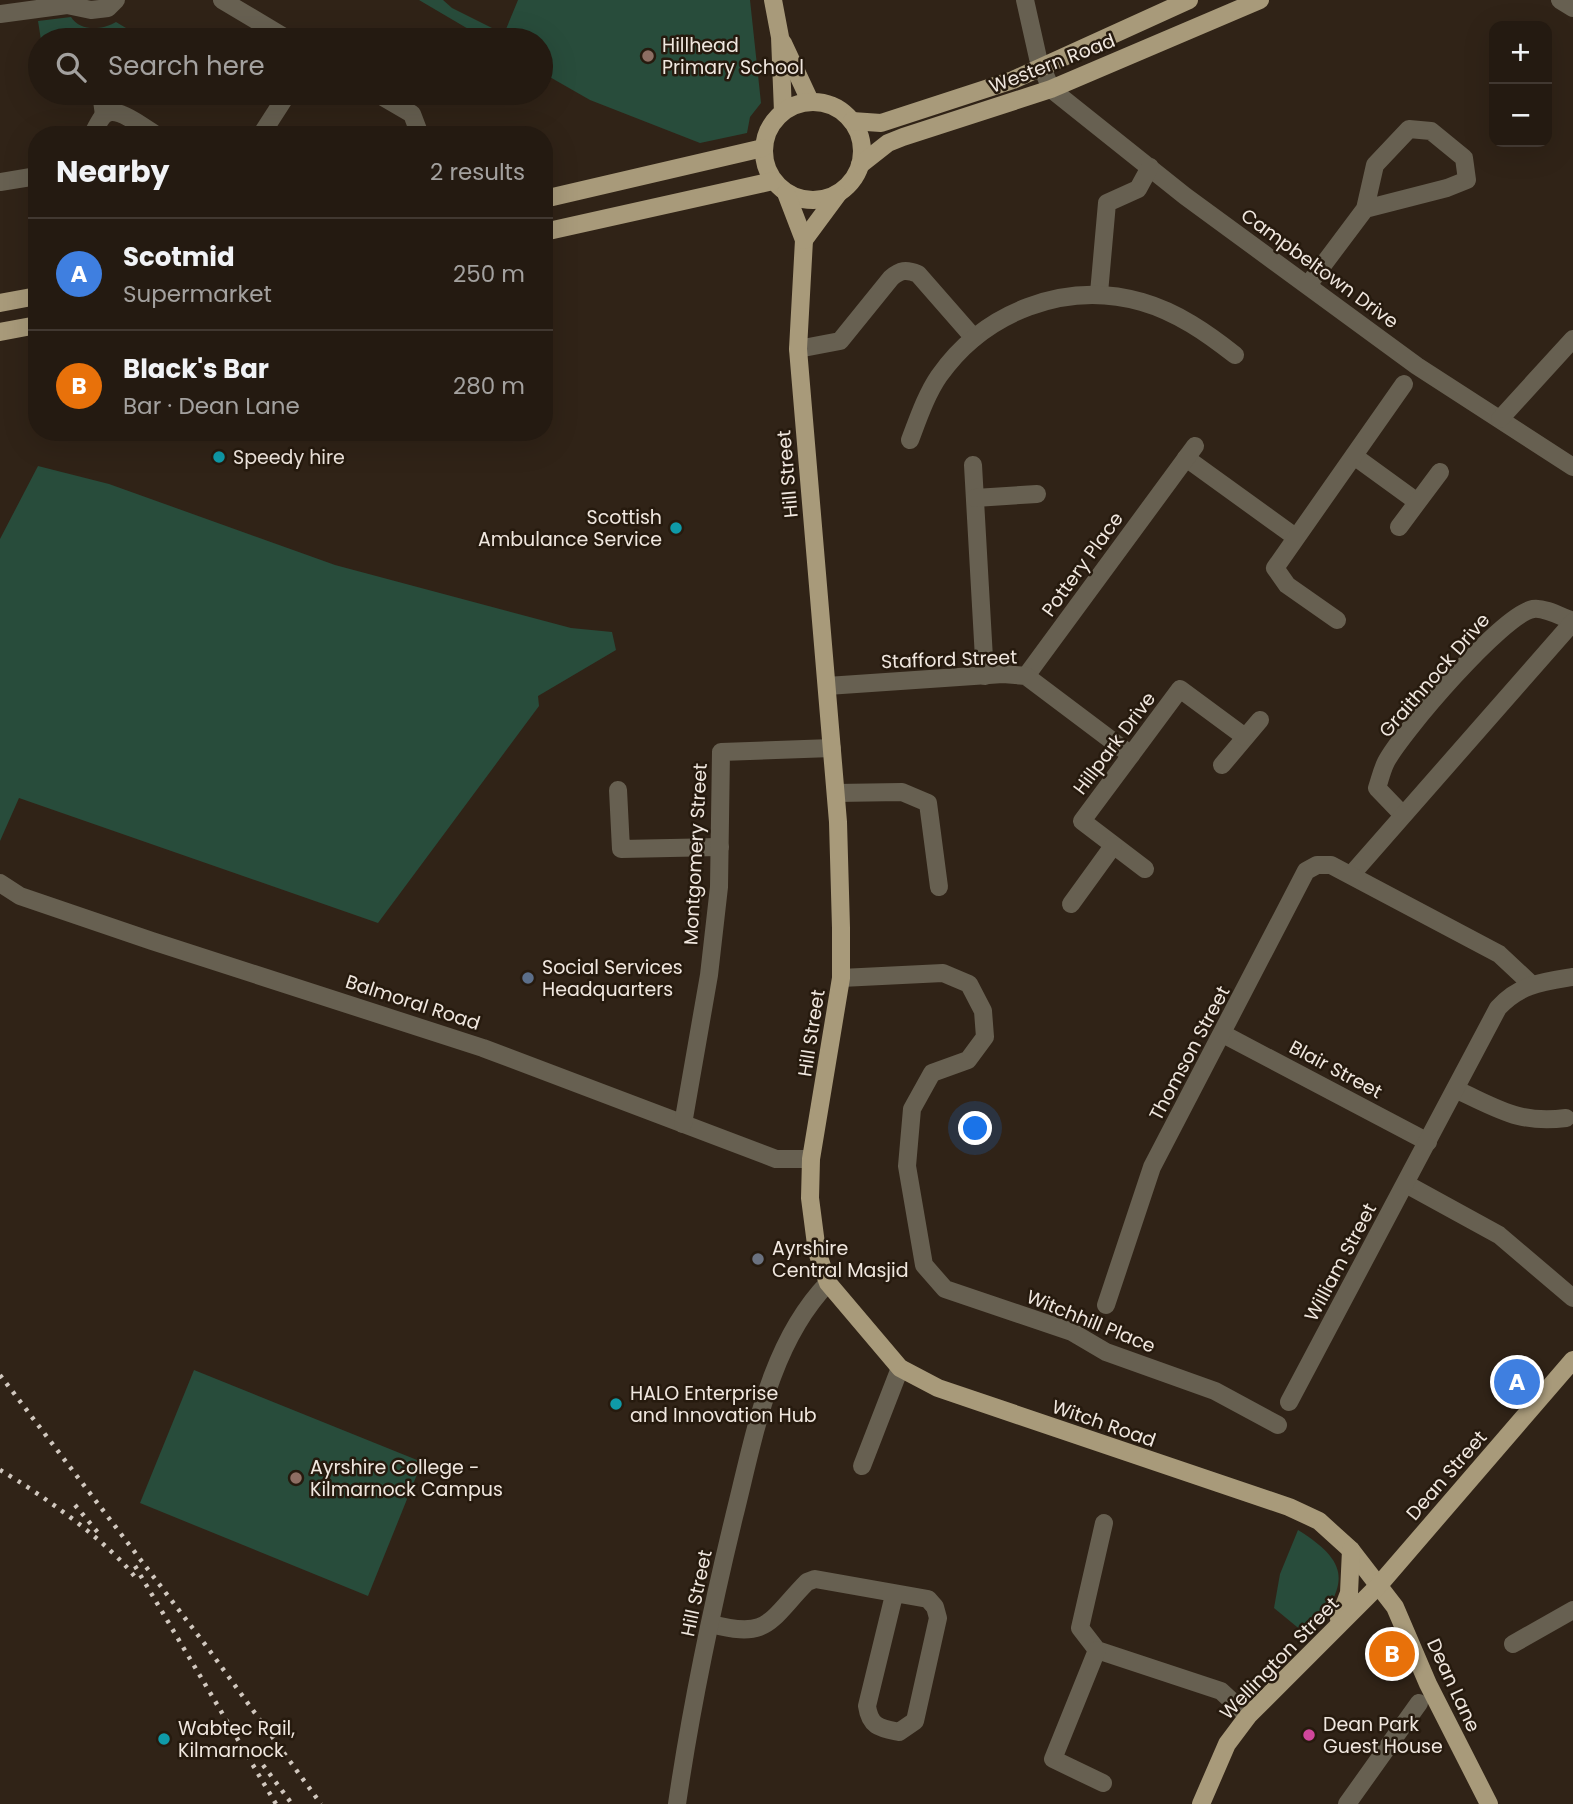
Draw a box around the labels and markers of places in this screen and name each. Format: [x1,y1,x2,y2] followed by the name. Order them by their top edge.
[662,32,804,81] place label: Hillhead Primary School
[640,48,656,64] marker: Hillhead Primary School
[233,444,345,471] place label: Speedy hire
[211,449,227,465] marker: Speedy hire
[478,504,662,553] place label: Scottish Ambulance Service
[668,520,684,536] marker: Scottish Ambulance Service
[542,954,683,1003] place label: Social Services Headquarters
[520,970,536,986] marker: Social Services Headquarters
[772,1235,909,1284] place label: Ayrshire Central Masjid
[750,1251,766,1267] marker: Ayrshire Central Masjid
[1494,1356,1540,1408] pin: A
[630,1380,817,1429] place label: HALO Enterprise and Innovation Hub
[608,1396,624,1412] marker: HALO Enterprise and Innovation Hub
[310,1454,503,1503] place label: Ayrshire College - Kilmarnock Campus
[288,1470,304,1486] marker: Ayrshire College - Kilmarnock Campus
[1369,1628,1415,1680] pin: B
[1323,1711,1443,1760] place label: Dean Park Guest House
[178,1715,295,1764] place label: Wabtec Rail, Kilmarnock
[1301,1727,1317,1743] marker: Dean Park Guest House
[156,1731,172,1747] marker: Wabtec Rail, Kilmarnock

